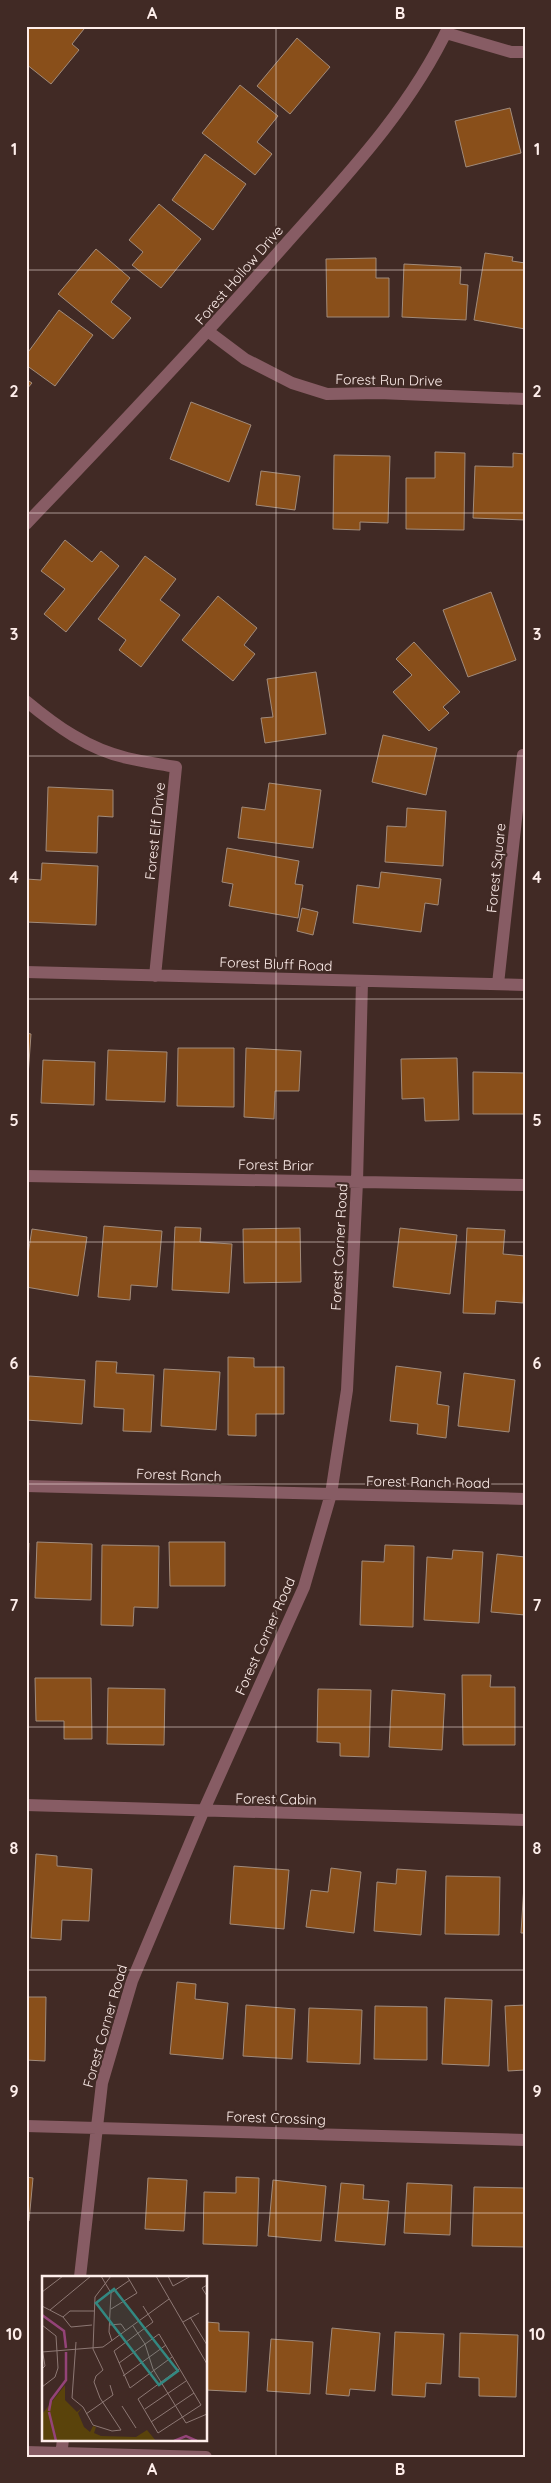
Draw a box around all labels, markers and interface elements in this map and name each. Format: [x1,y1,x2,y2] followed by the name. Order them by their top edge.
[147,3,158,23] text: A
[395,3,405,23] text: B
[11,139,17,159] text: 1
[534,139,540,159] text: 1
[191,222,287,328] street label: Forest Hollow Drive
[335,370,443,390] street label: Forest Run Drive
[9,381,19,401] text: 2
[532,381,542,401] text: 2
[10,624,18,644] text: 3
[533,624,541,644] text: 3
[141,781,169,881] street label: Forest Elf Drive
[482,822,510,914] street label: Forest Square
[9,867,19,887] text: 4
[532,867,542,887] text: 4
[219,953,333,975] street label: Forest Bluff Road
[9,1110,19,1130] text: 5
[532,1110,542,1130] text: 5
[238,1155,315,1175] street label: Forest Briar
[327,1183,351,1311] street label: Forest Corner Road
[10,1353,19,1373] text: 6
[533,1353,542,1373] text: 6
[136,1465,222,1485] street label: Forest Ranch
[366,1472,490,1492] street label: Forest Ranch Road
[231,1574,299,1698] street label: Forest Corner Road
[10,1595,19,1615] text: 7
[533,1595,542,1615] text: 7
[235,1789,317,1809] street label: Forest Cabin
[10,1838,19,1858] text: 8
[533,1838,542,1858] text: 8
[79,1962,131,2090] street label: Forest Corner Road
[9,2081,19,2101] text: 9
[532,2081,542,2101] text: 9
[226,2107,326,2129] street label: Forest Crossing
[42,2276,208,2440] inset map
[6,2324,22,2344] text: 10
[529,2324,545,2344] text: 10
[147,2459,158,2479] text: A
[395,2459,405,2479] text: B

